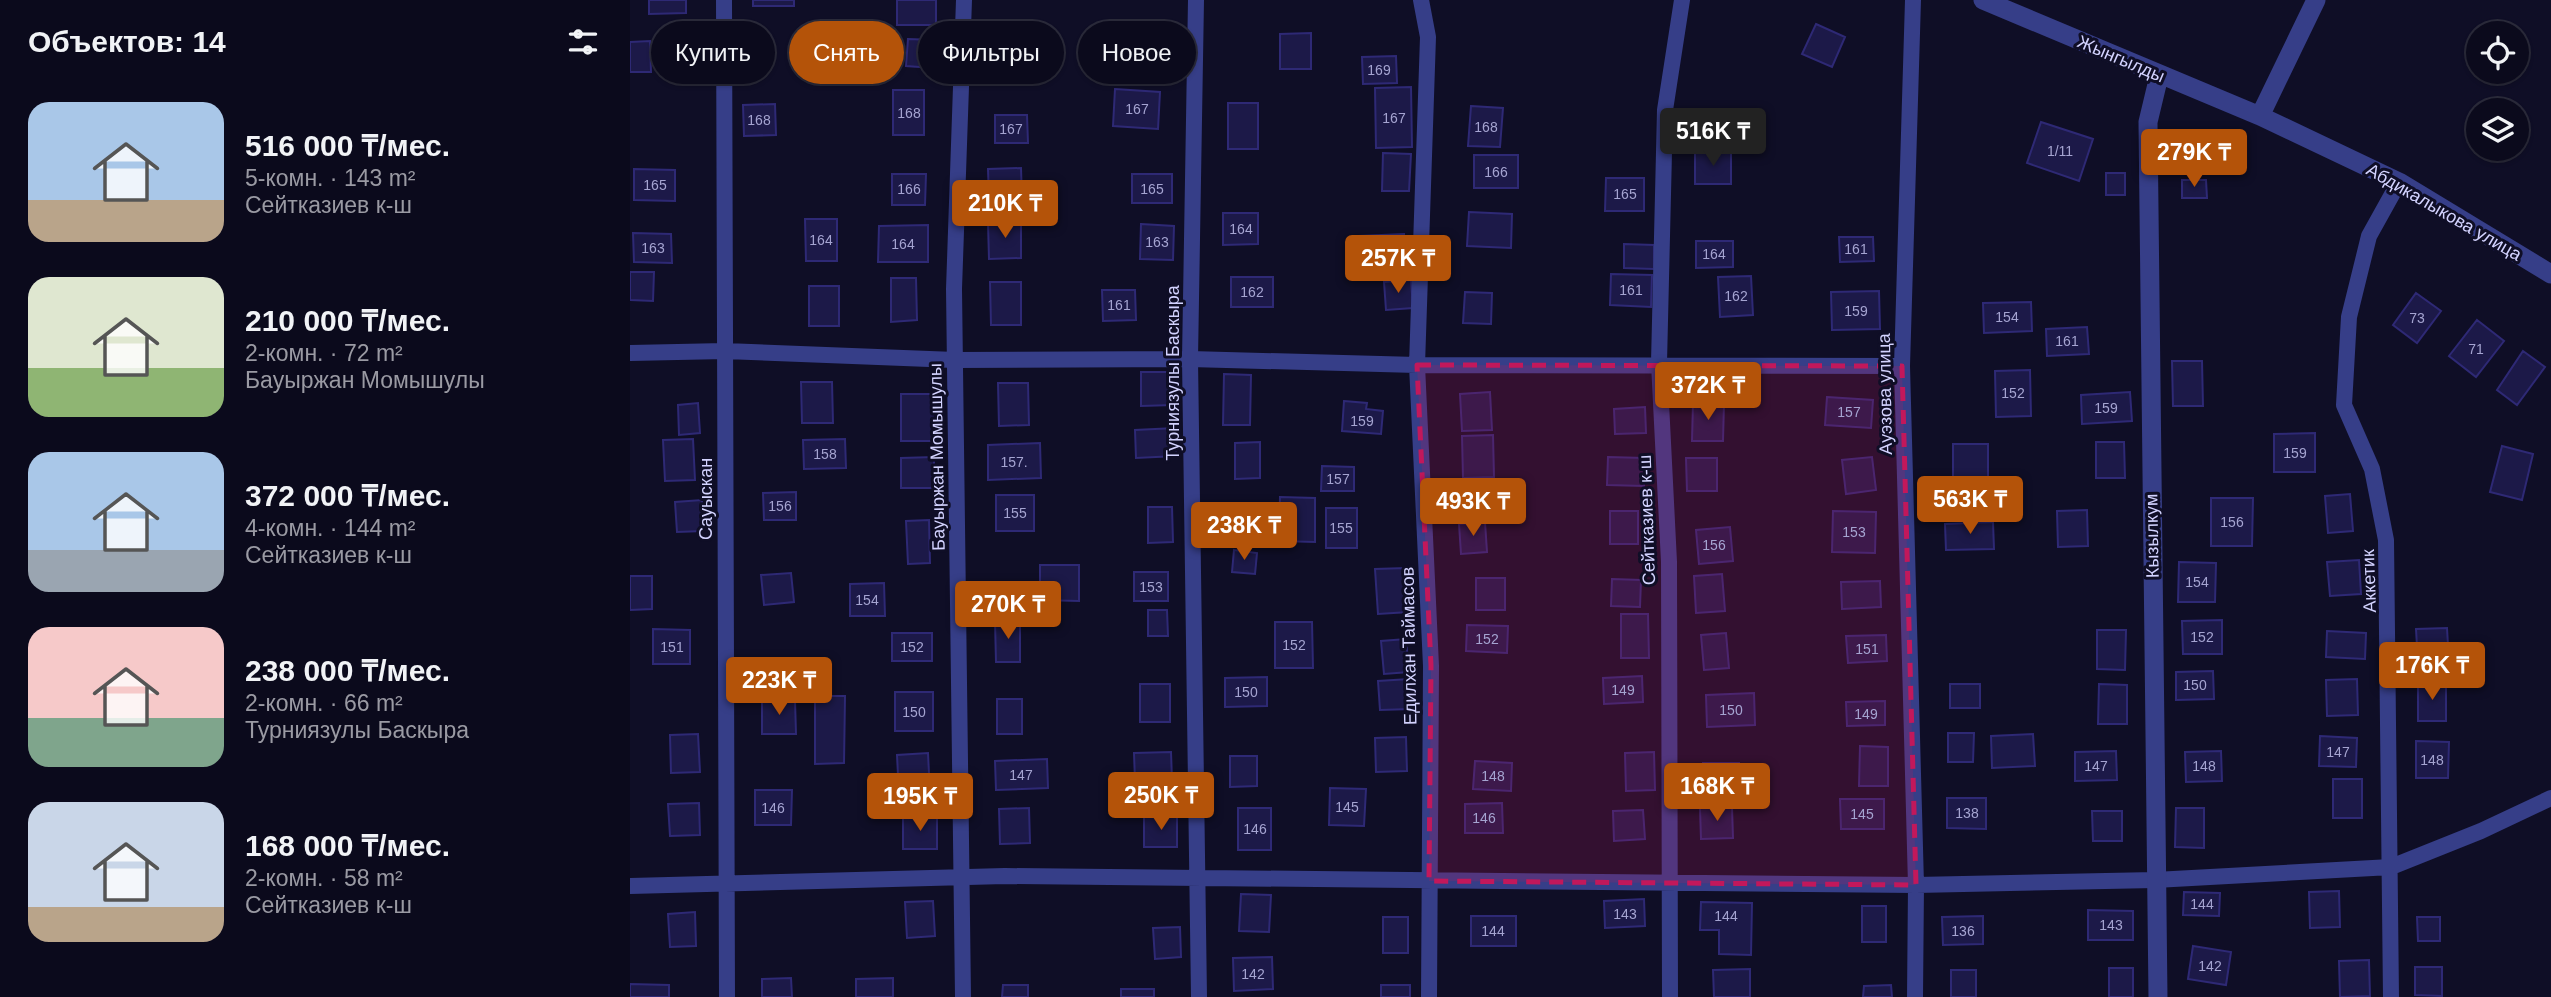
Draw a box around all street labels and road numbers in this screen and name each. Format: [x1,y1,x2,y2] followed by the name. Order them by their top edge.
[2074,32,2168,86] street label: Жынгылды
[2363,159,2526,265] street label: Абдикалыкова улица
[1163,284,1183,461] street label: Турниязулы Баскыра
[1874,332,1896,455] street label: Ауэзова улица
[925,363,949,551] street label: Бауыржан Момышулы
[1635,454,1659,586] street label: Сейтказиев к-ш
[696,458,716,540] street label: Сауыскан
[2141,494,2163,578] street label: Кызылкум
[2358,549,2380,613] street label: Аккетик
[1398,567,1420,725] street label: Едилхан Таймасов

